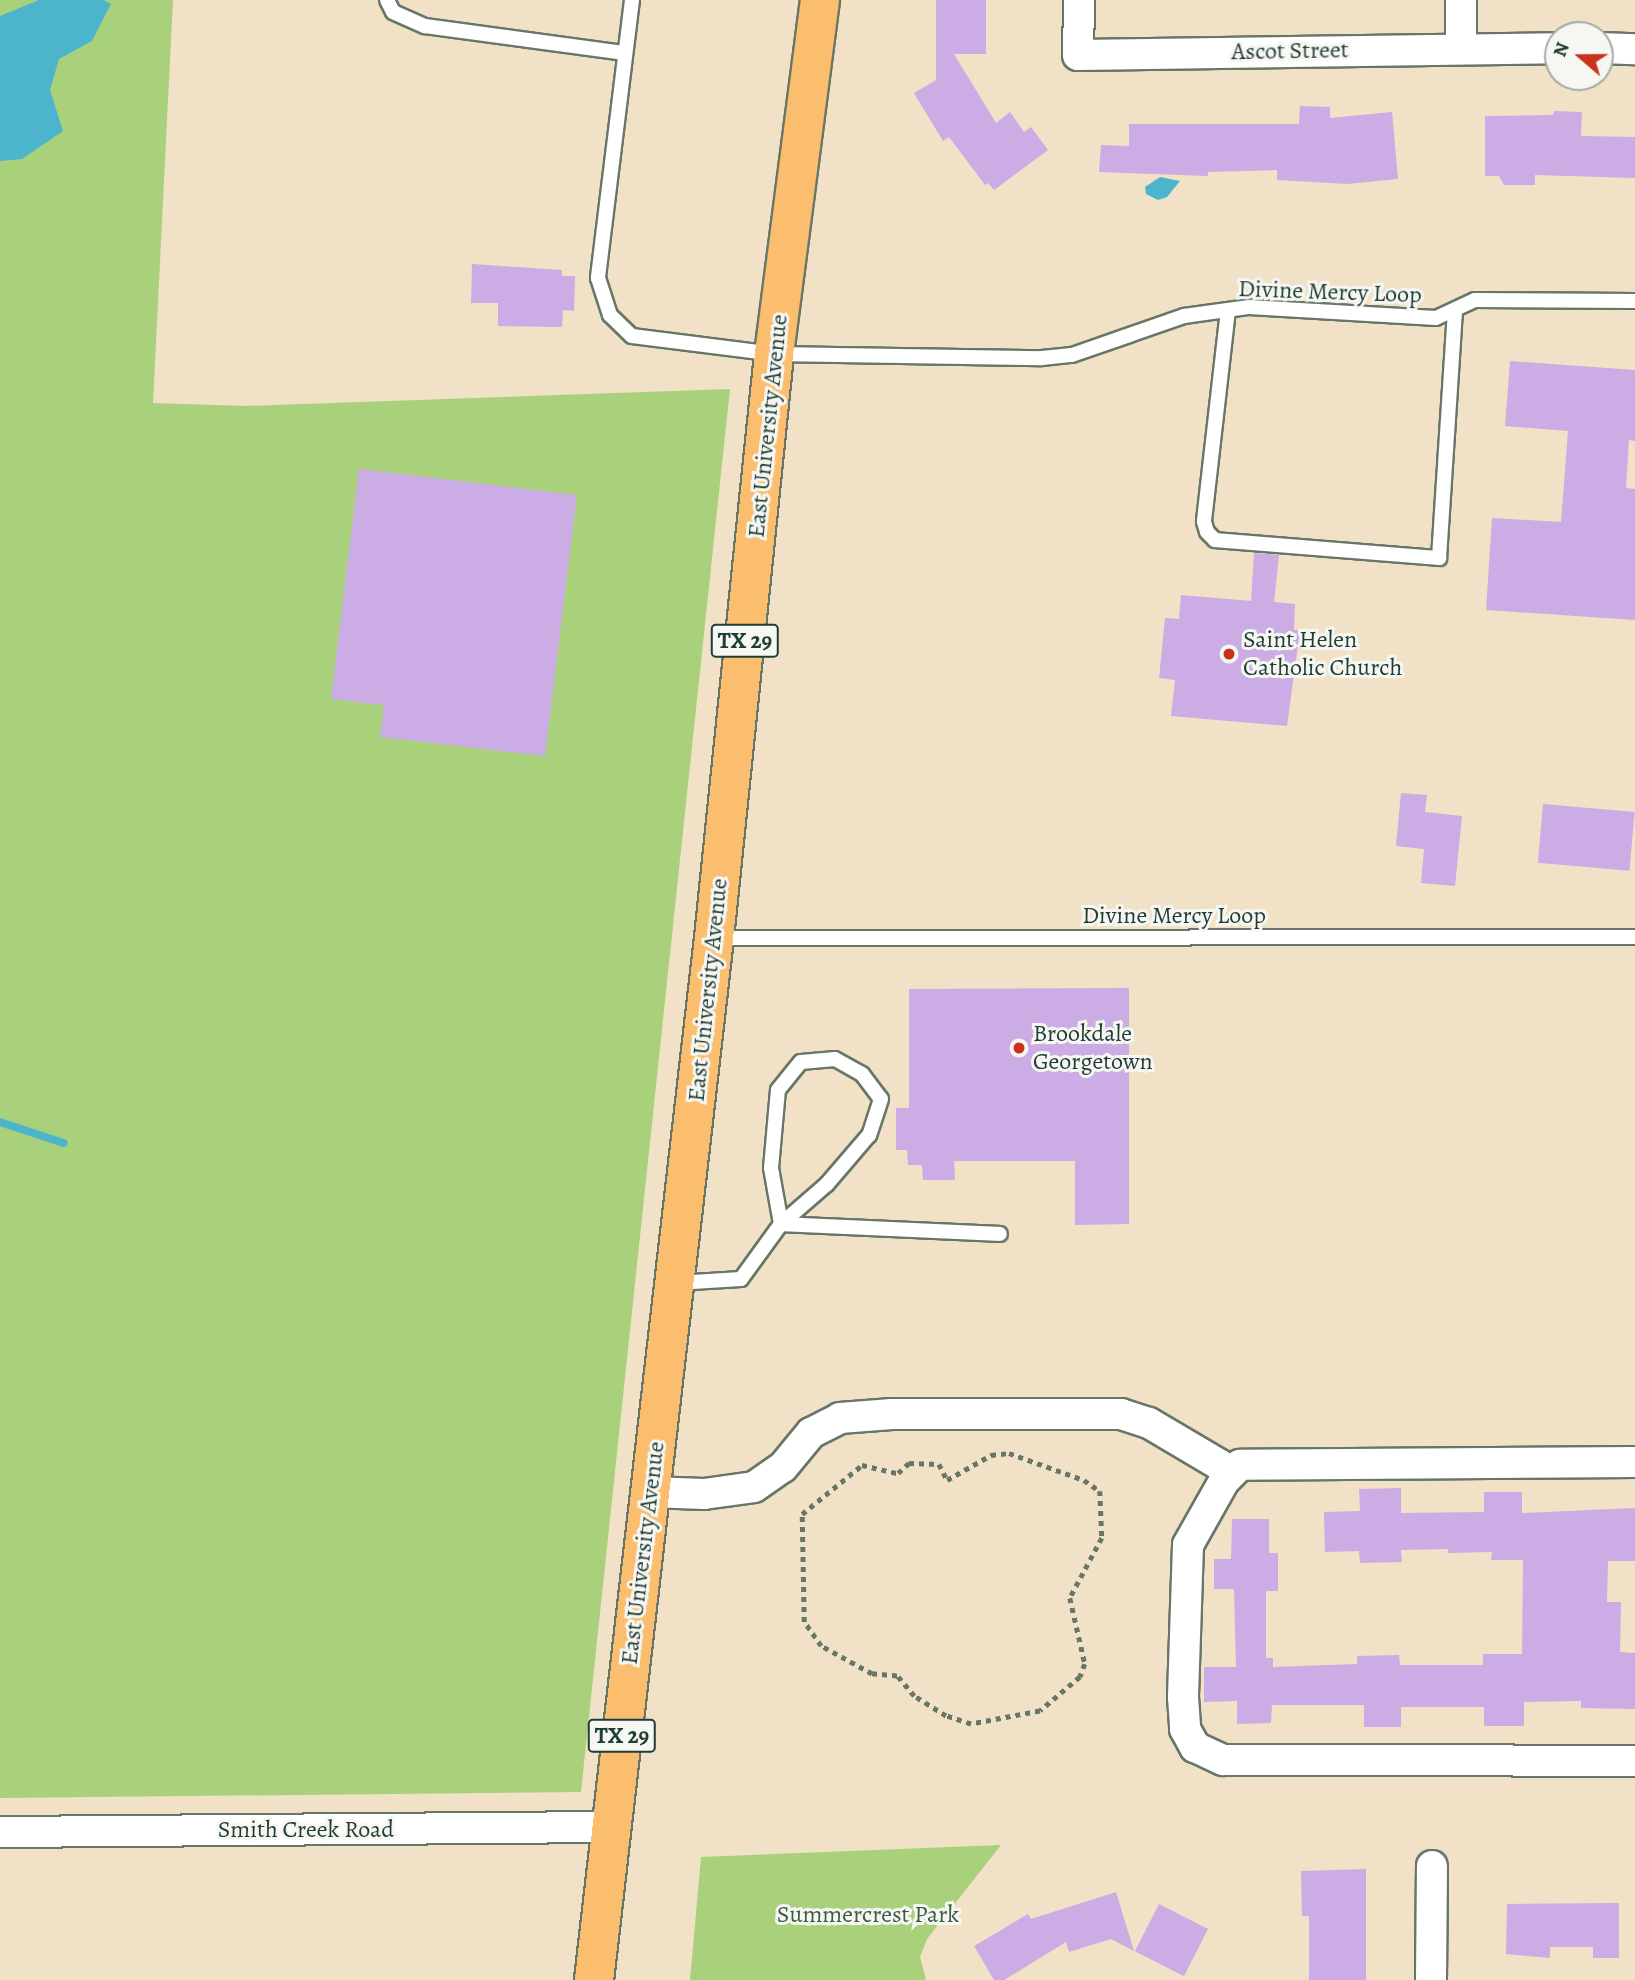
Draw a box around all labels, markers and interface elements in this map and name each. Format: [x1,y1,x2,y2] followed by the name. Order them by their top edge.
[1544,21,1614,91] north arrow
[1231,36,1349,66] street label: Ascot Street
[1547,39,1576,60] text: N
[1238,274,1422,310] street label: Divine Mercy Loop
[742,313,794,539] street label: East University Avenue
[710,622,780,660] road number: TX 29
[1243,626,1402,682] place label: Saint Helen Catholic Church
[1221,646,1237,662] marker: Saint Helen Catholic Church
[682,877,734,1103] street label: East University Avenue
[1082,902,1266,930] street label: Divine Mercy Loop
[1033,1020,1153,1076] place label: Brookdale Georgetown
[1011,1040,1027,1056] marker: Brookdale Georgetown
[615,1440,671,1666] street label: East University Avenue
[587,1716,657,1756] road number: TX 29
[218,1816,394,1844] street label: Smith Creek Road
[777,1901,959,1929] park label: Summercrest Park

